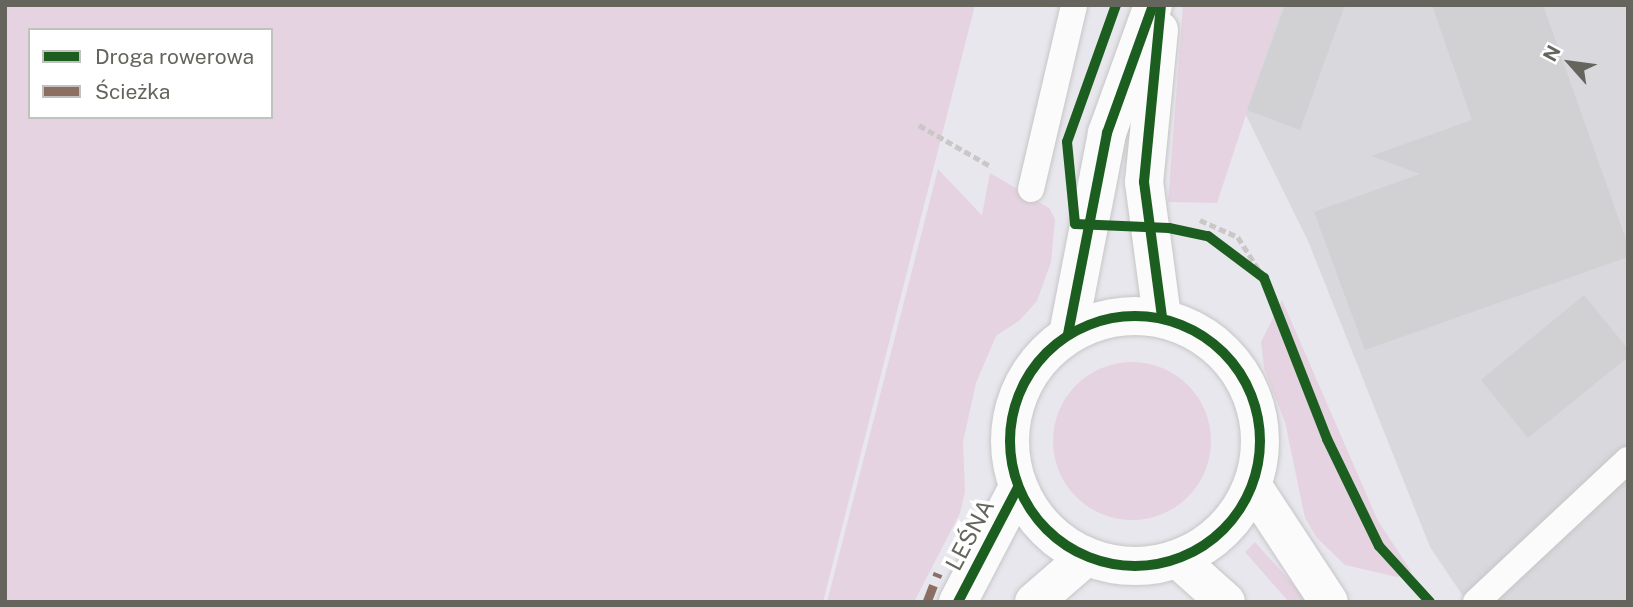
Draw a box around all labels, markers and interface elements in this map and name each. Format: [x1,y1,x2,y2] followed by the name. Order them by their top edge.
[28,28,273,119] legend
[1535,28,1605,98] north arrow
[1538,41,1565,65] text: N
[95,44,254,69] text: Droga rowerowa
[95,79,170,104] text: Ścieżka
[940,495,1000,575] street label: LEŚNA

